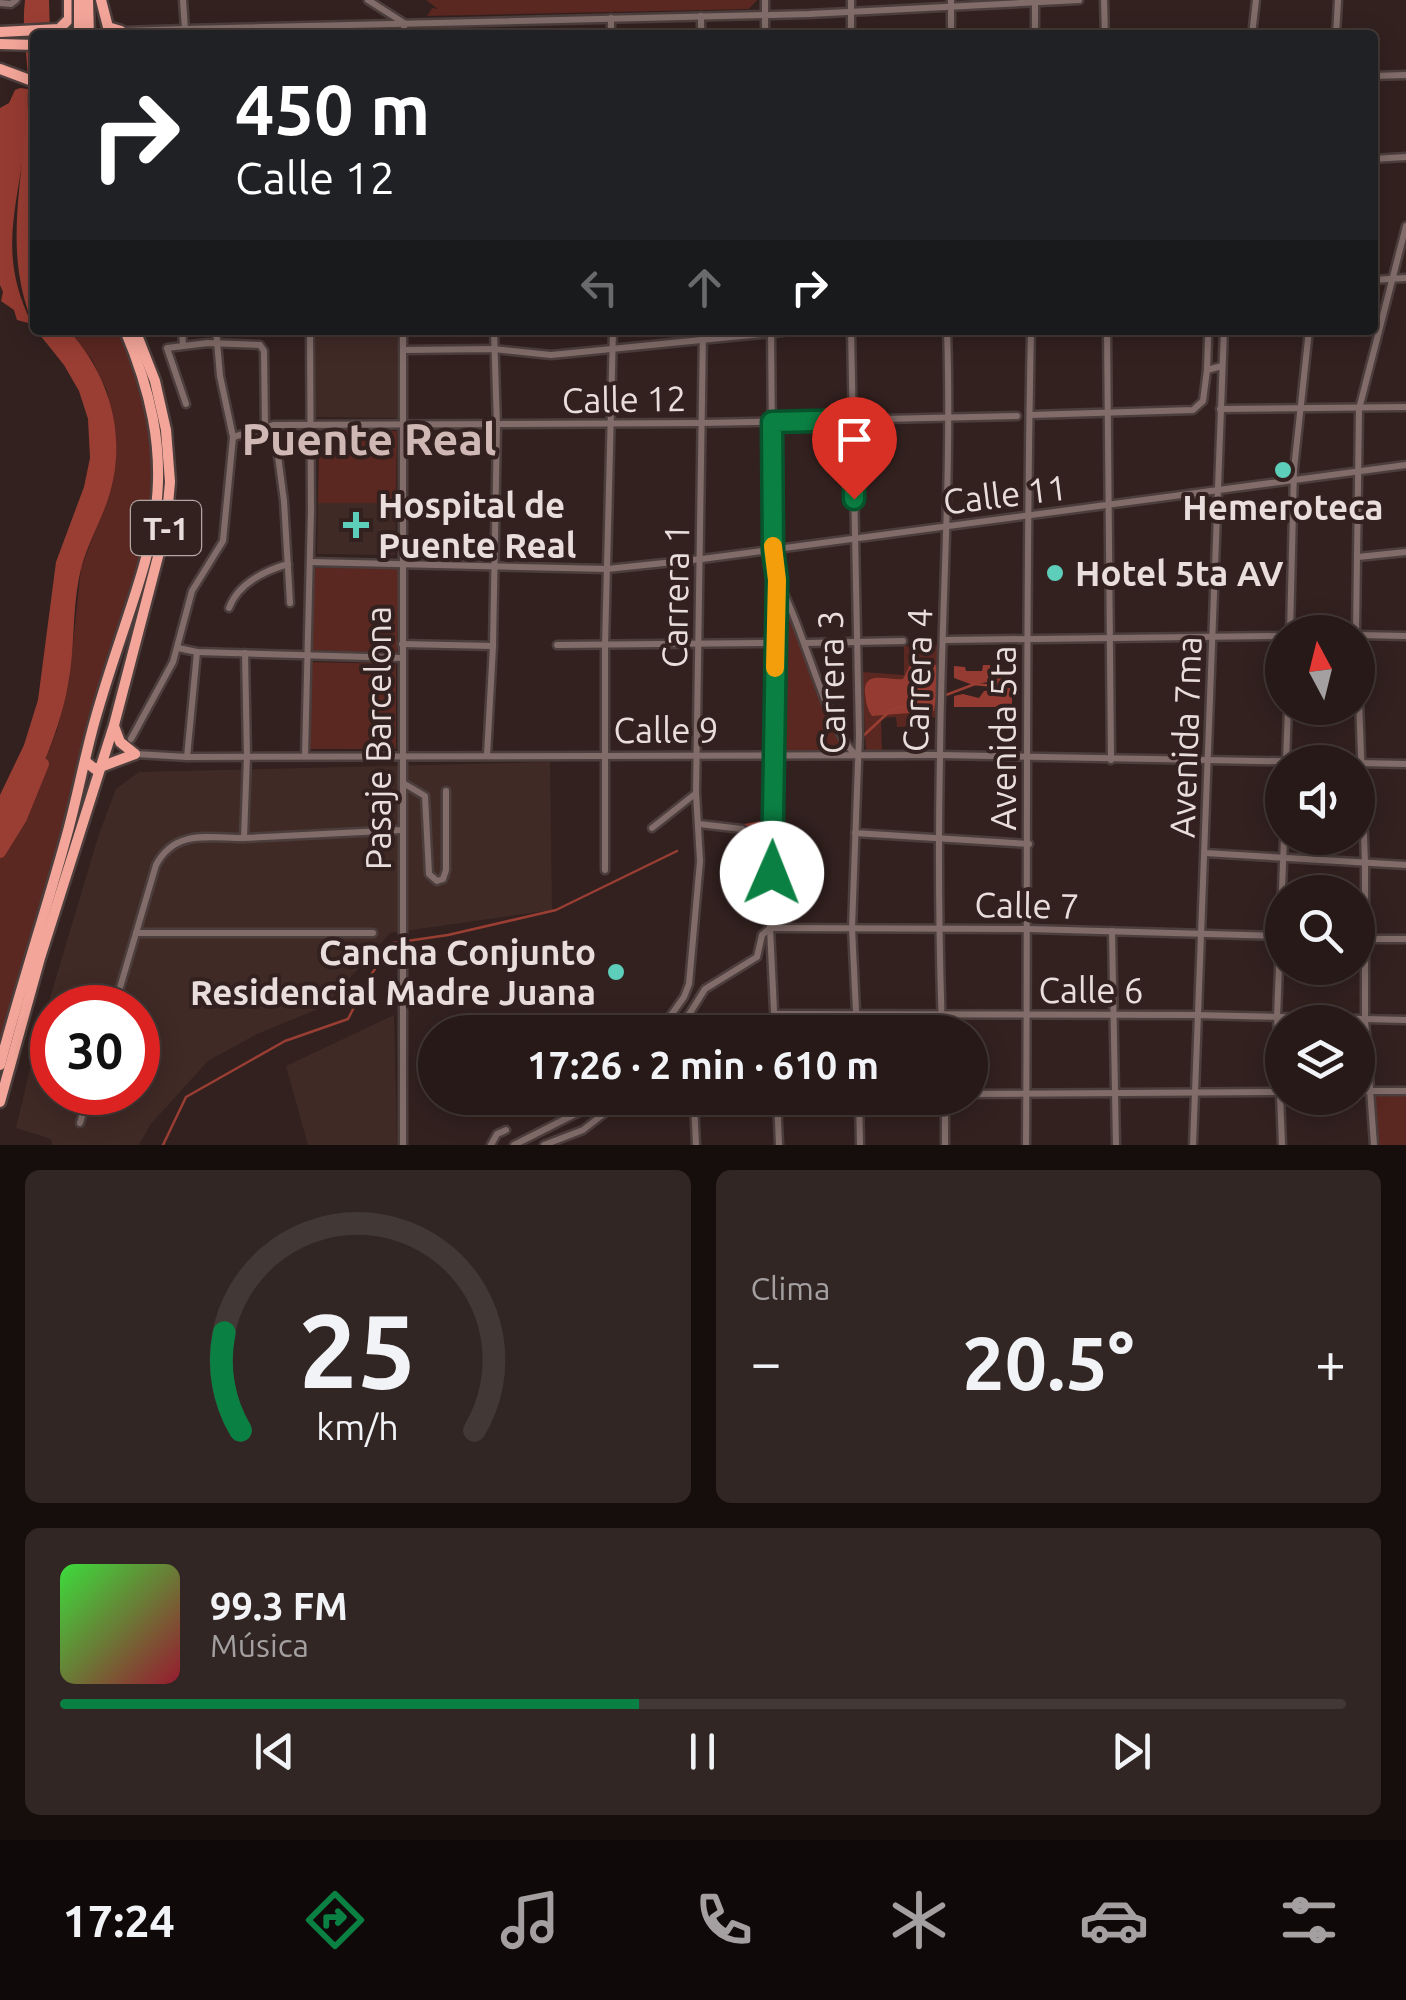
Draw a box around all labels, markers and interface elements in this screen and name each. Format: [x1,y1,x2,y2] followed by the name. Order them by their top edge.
[70,70,200,200] icon: right
[235,70,430,148] text: 450 m
[235,152,395,203] text: Calle 12
[572,260,627,315] icon: left
[677,260,732,315] icon: ahead
[782,260,837,315] icon: right
[561,378,687,420] street label: Calle 12
[812,397,897,500] pin
[827,412,882,467] icon: arrive
[242,413,496,464] district label: Puente Real
[1272,459,1294,481] marker: Hemeroteca
[941,467,1069,521] street label: Calle 11
[378,485,576,565] place label: Hospital de Puente Real
[1182,487,1384,527] place label: Hemeroteca
[131,501,201,555] road number: T-1
[343,512,369,538] marker: Hospital de Puente Real
[654,524,696,668] street label: Carrera 1
[1075,553,1284,593] place label: Hotel 5ta AV
[1044,562,1066,584] marker: Hotel 5ta AV
[358,606,398,870] street label: Pasaje Barcelona
[894,607,940,753] street label: Carrera 4
[810,610,852,754] street label: Carrera 3
[1265,615,1375,725] north arrow
[1265,615,1375,1115] map controls
[1161,636,1209,838] street label: Avenida 7ma
[983,645,1023,831] street label: Avenida 5ta
[614,710,718,750] street label: Calle 9
[1265,745,1375,855] button: sound
[720,821,824,925] position arrow
[1265,875,1375,985] button: search
[974,884,1080,926] street label: Calle 7
[190,932,596,1012] place label: Cancha Conjunto Residencial Madre Juana
[605,961,627,983] marker: Cancha Conjunto Residencial Madre Juana
[1039,970,1143,1010] street label: Calle 6
[30,985,160,1115] speed limit sign: 30
[1265,1005,1375,1115] button: layers
[527,1044,879,1086] text: 17:26 · 2 min · 610 m
[751,1270,830,1306] text: Clima
[299,1291,416,1408] text: 25
[962,1320,1134,1404] text: 20.5°
[751,1331,782,1392] text: −
[1315,1331,1346,1392] text: +
[316,1407,399,1447] text: km/h
[210,1585,348,1627] text: 99.3 FM
[210,1627,309,1663] text: Música
[247,1724,302,1779] icon: previous
[675,1724,730,1779] icon: pause
[1104,1724,1159,1779] icon: next
[300,1885,370,1955] icon: directions
[495,1885,565,1955] icon: music
[689,1885,759,1955] icon: phone
[884,1885,954,1955] icon: climate
[1079,1885,1149,1955] icon: car
[1274,1885,1344,1955] icon: filters
[62,1895,175,1946] text: 17:24

